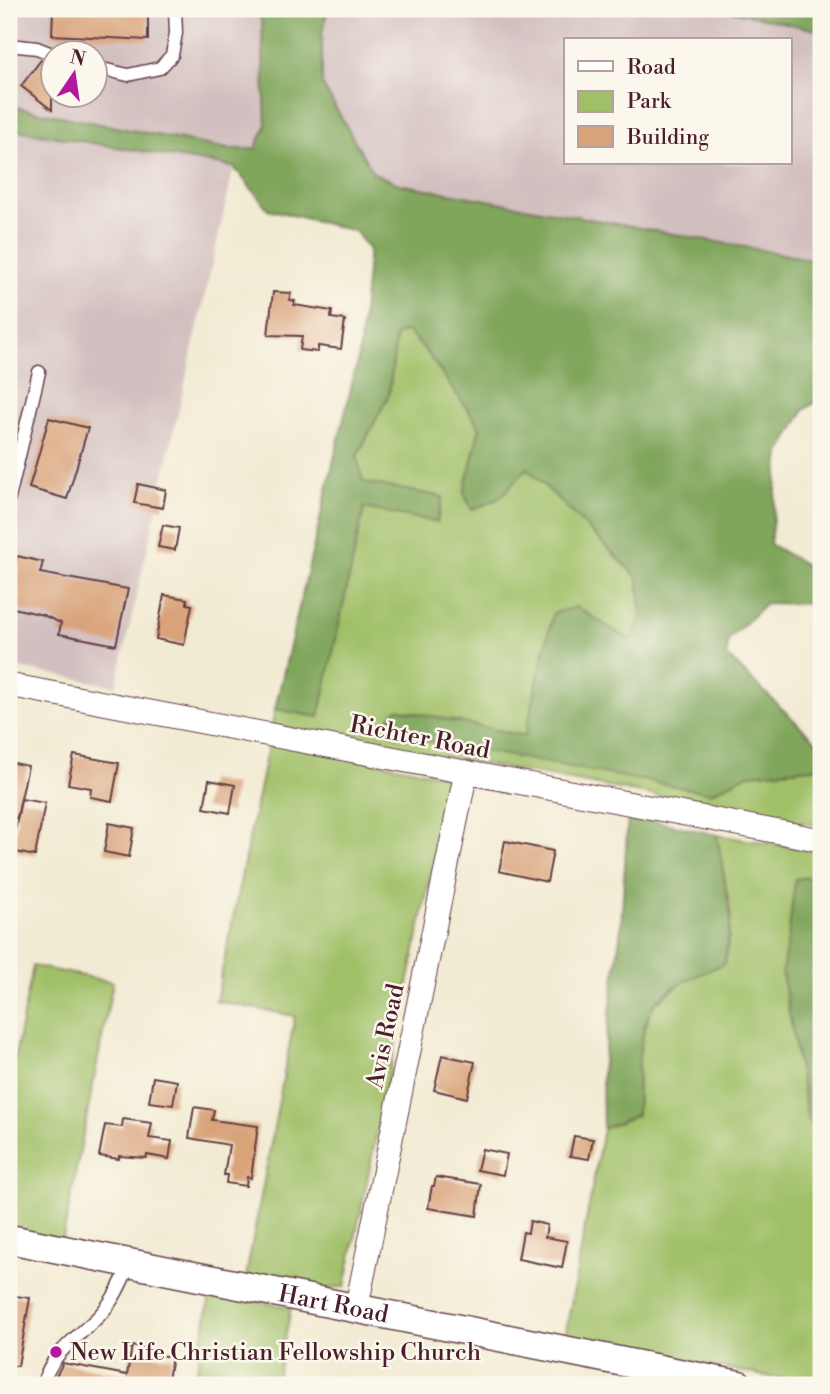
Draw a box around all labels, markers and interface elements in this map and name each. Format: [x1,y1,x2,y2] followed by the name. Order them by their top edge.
[38,38,108,108] north arrow
[564,38,792,164] legend
[68,45,88,72] text: N
[627,55,676,81] text: Road
[627,89,672,115] text: Park
[626,125,709,151] text: Building
[347,710,493,766] street label: Richter Road
[360,981,412,1092] street label: Avis Road
[276,1279,391,1331] street label: Hart Road
[70,1338,481,1368] place label: New Life Christian Fellowship Church
[48,1344,64,1360] marker: New Life Christian Fellowship Church

